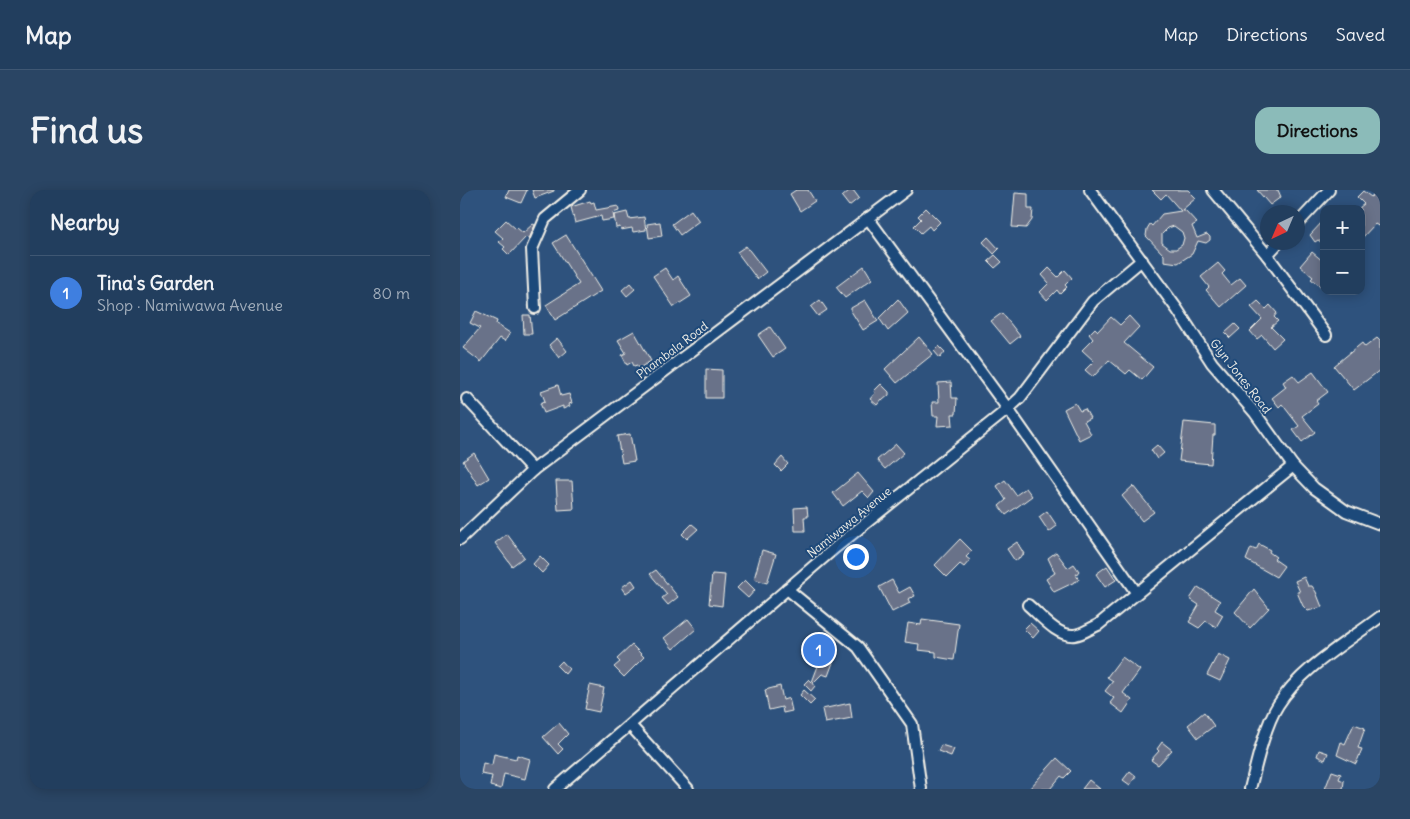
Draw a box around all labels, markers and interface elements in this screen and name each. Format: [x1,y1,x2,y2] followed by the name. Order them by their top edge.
[25,20,72,50] text: Map
[1163,23,1198,46] text: Map
[1226,23,1308,46] text: Directions
[1336,23,1385,46] text: Saved
[1255,107,1380,154] button: Directions
[30,108,143,152] text: Find us
[1260,205,1305,250] north arrow
[1320,205,1365,295] map controls
[1320,205,1365,250] button: +
[50,209,120,236] text: Nearby
[1320,250,1365,295] button: −
[97,271,214,295] text: Tina's Garden
[63,283,69,303] text: 1
[372,283,410,303] text: 80 m
[97,295,283,315] text: Shop · Namiwawa Avenue
[633,318,711,382] street label: Phambala Road
[1207,336,1275,416] street label: Glyn Jones Road
[804,483,894,561] street label: Namiwawa Avenue
[843,544,869,570] your location
[803,631,835,669] pin: 1

